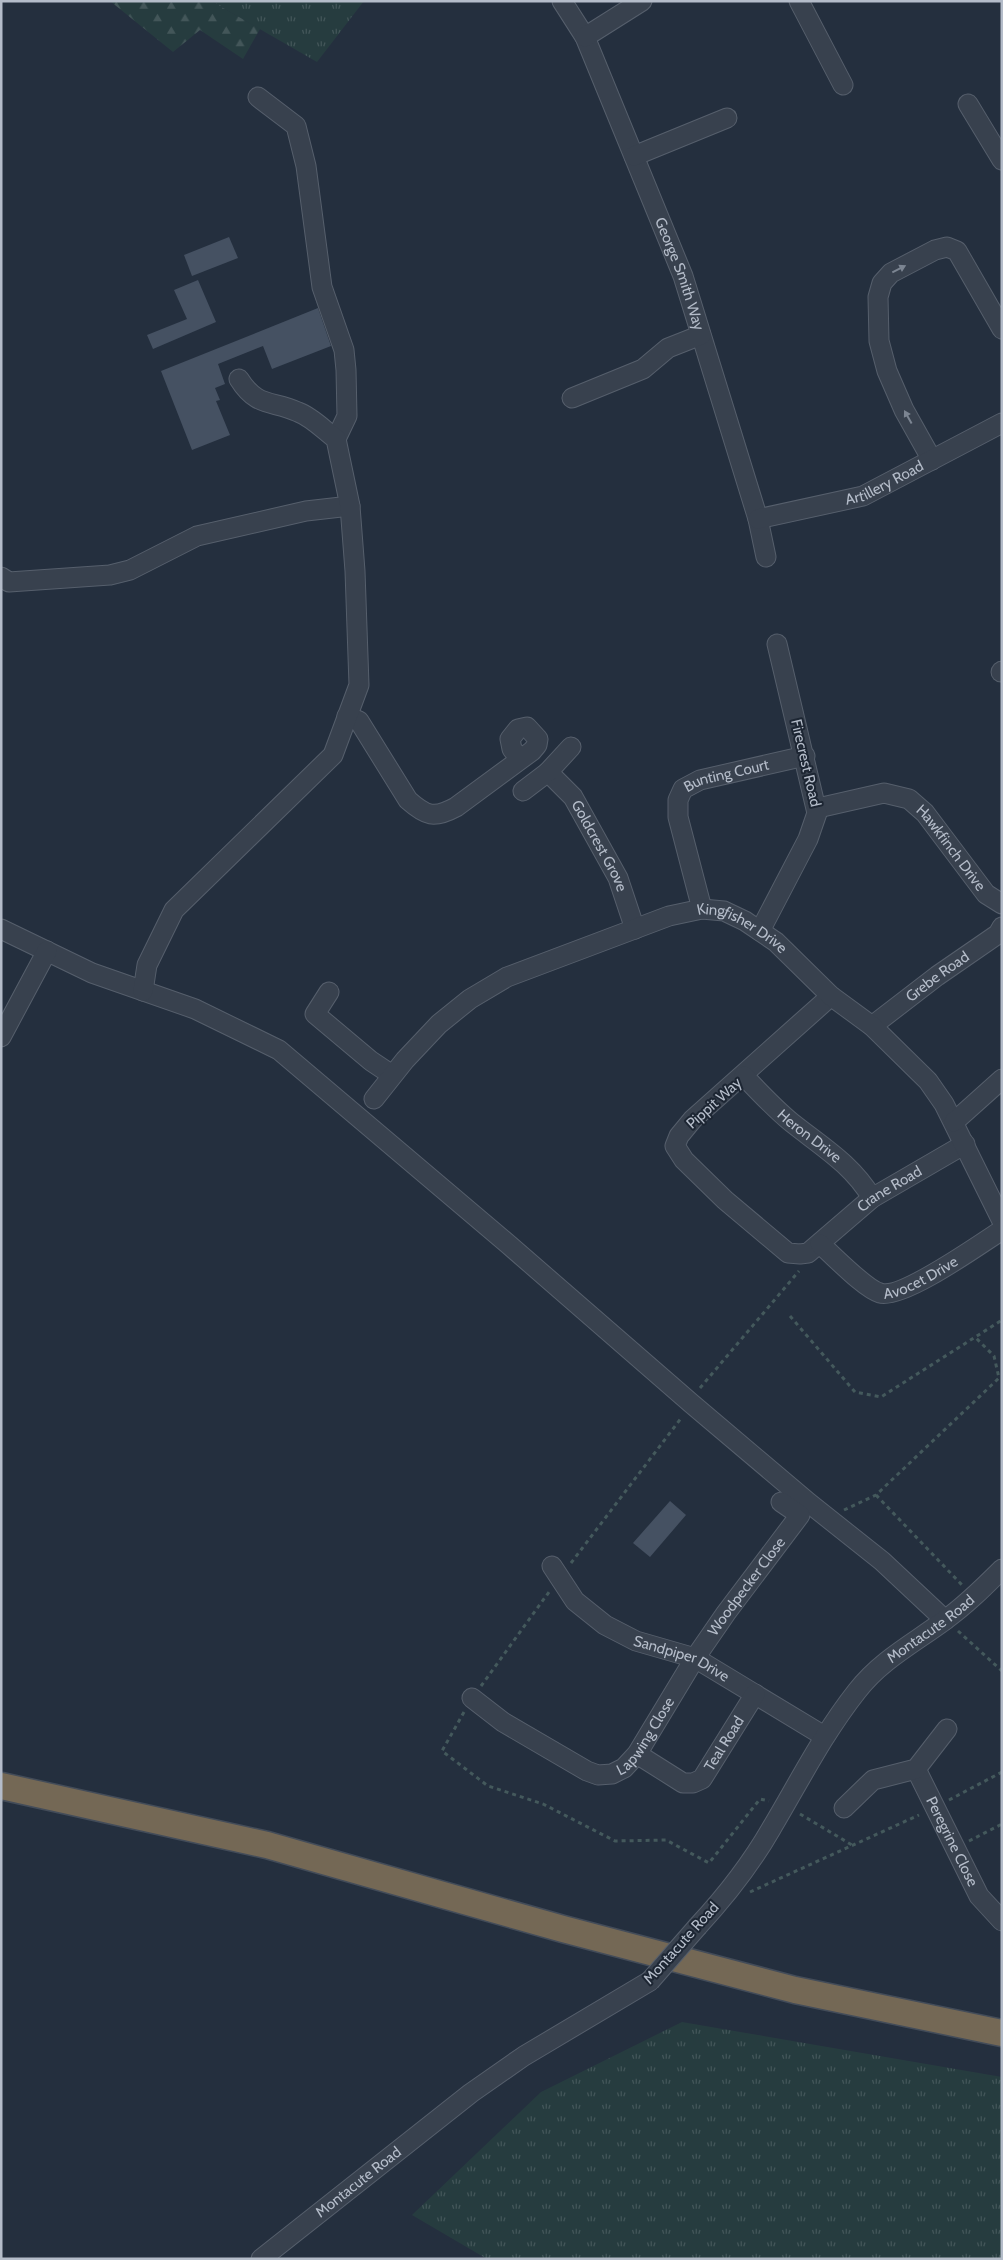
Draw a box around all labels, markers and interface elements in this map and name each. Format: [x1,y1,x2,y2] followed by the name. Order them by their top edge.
[651,215,708,333] street label: George Smith Way
[892,265,906,273] one-way arrow
[904,411,913,424] one-way arrow
[843,457,927,509] street label: Artillery Road
[787,717,825,809] street label: Firecrest Road
[681,756,771,796] street label: Bunting Court
[568,797,631,894] street label: Goldcrest Grove
[913,801,990,895] street label: Hawkfinch Drive
[695,899,791,957] street label: Kingfisher Drive
[902,948,973,1006] street label: Grebe Road
[683,1073,746,1132] street label: Pippit Way
[774,1105,845,1167] street label: Heron Drive
[853,1162,925,1216] street label: Crane Road
[882,1252,961,1303] street label: Avocet Drive
[704,1533,789,1639] street label: Woodpecker Close
[883,1591,978,1667] street label: Montacute Road
[631,1632,733,1686] street label: Sandpiper Drive
[614,1694,678,1779] street label: Lapwing Close
[700,1713,748,1774] street label: Teal Road
[922,1794,982,1890] street label: Peregrine Close
[640,1898,722,1988] street label: Montacute Road
[312,2143,405,2221] street label: Montacute Road

